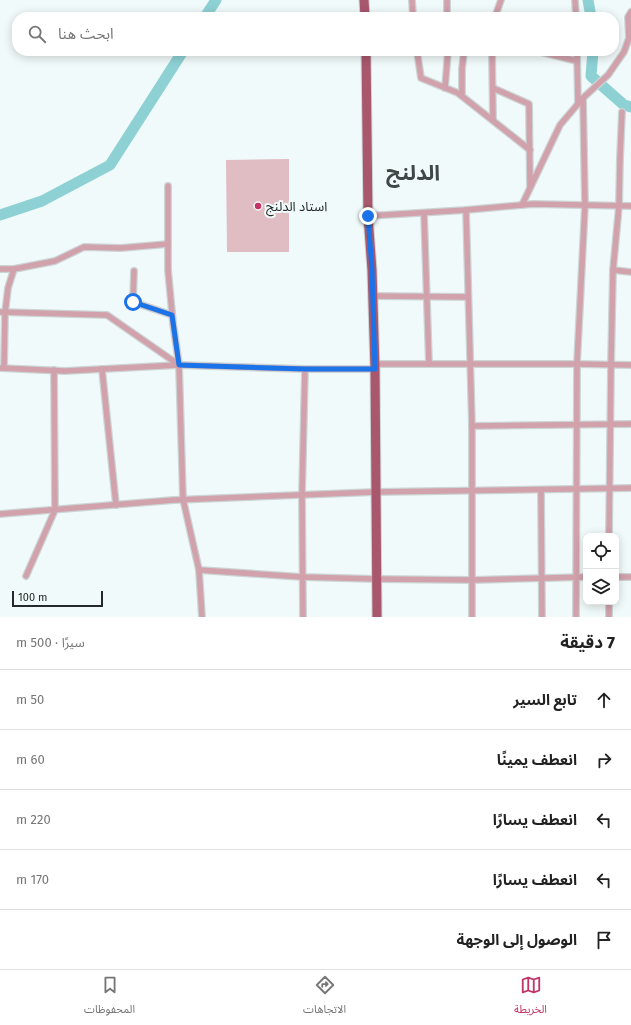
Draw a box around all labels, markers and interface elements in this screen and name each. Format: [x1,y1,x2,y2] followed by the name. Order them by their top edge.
[12,12,619,56] search box
[26,23,48,45] icon: search
[58,25,114,43] text: ابحث هنا
[386,160,440,188] district label: الدلنج
[266,199,327,217] place label: استاد الدلنج
[253,201,263,211] marker: استاد الدلنج
[359,207,377,225] route end
[124,293,142,311] route start
[583,533,619,605] map controls
[583,533,619,569] button: locate
[583,569,619,605] button: layers
[12,589,103,608] scale bar
[18,591,47,604] text: 100 m
[560,632,615,653] text: 7 دقيقة
[16,635,85,650] text: سيرًا · 500 m
[593,689,615,711] icon: ahead
[513,691,577,709] text: تابع السير
[16,692,44,707] text: 50 m
[593,749,615,771] icon: right
[497,751,577,769] text: انعطف يمينًا
[16,752,45,767] text: 60 m
[593,809,615,831] icon: left
[493,811,577,829] text: انعطف يسارًا
[16,812,51,827] text: 220 m
[593,869,615,891] icon: left
[493,871,577,889] text: انعطف يسارًا
[16,872,49,887] text: 170 m
[593,929,615,951] icon: arrive
[457,931,577,949] text: الوصول إلى الوجهة
[84,974,135,1021] tab: المحفوظات
[303,974,346,1021] tab: الاتجاهات
[514,974,547,1021] tab: الخريطة

